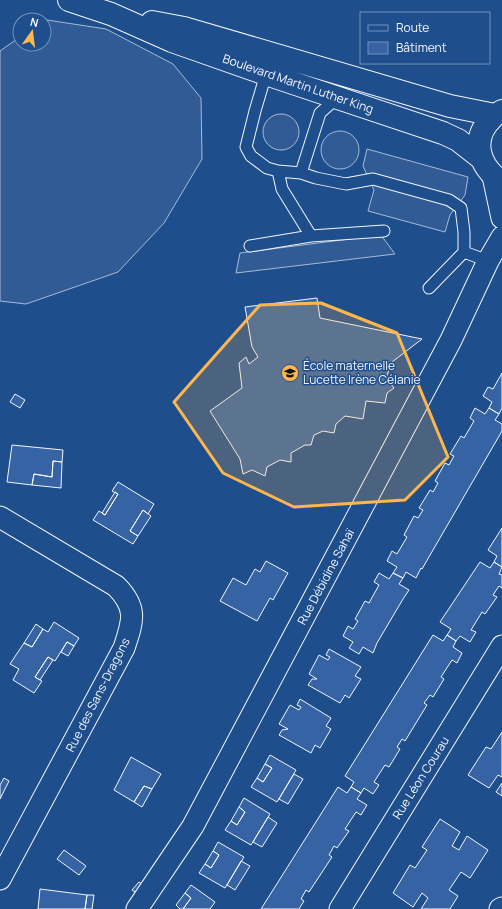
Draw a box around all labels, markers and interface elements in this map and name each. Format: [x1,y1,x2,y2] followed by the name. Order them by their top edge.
[12,12,52,52] north arrow
[360,12,490,64] legend
[29,14,40,30] text: N
[396,19,429,36] text: Route
[396,39,447,56] text: Bâtiment
[220,50,376,117] street label: Boulevard Martin Luther King
[303,357,421,388] place label: École maternelle Lucette Irène Célanie
[280,363,300,383] school or university icon: École maternelle Lucette Irène Célanie
[293,525,359,628] street label: Rue Débidine Sahaï
[61,635,134,755] street label: Rue des Sans-Dragons
[388,733,453,822] street label: Rue Léon Courau

